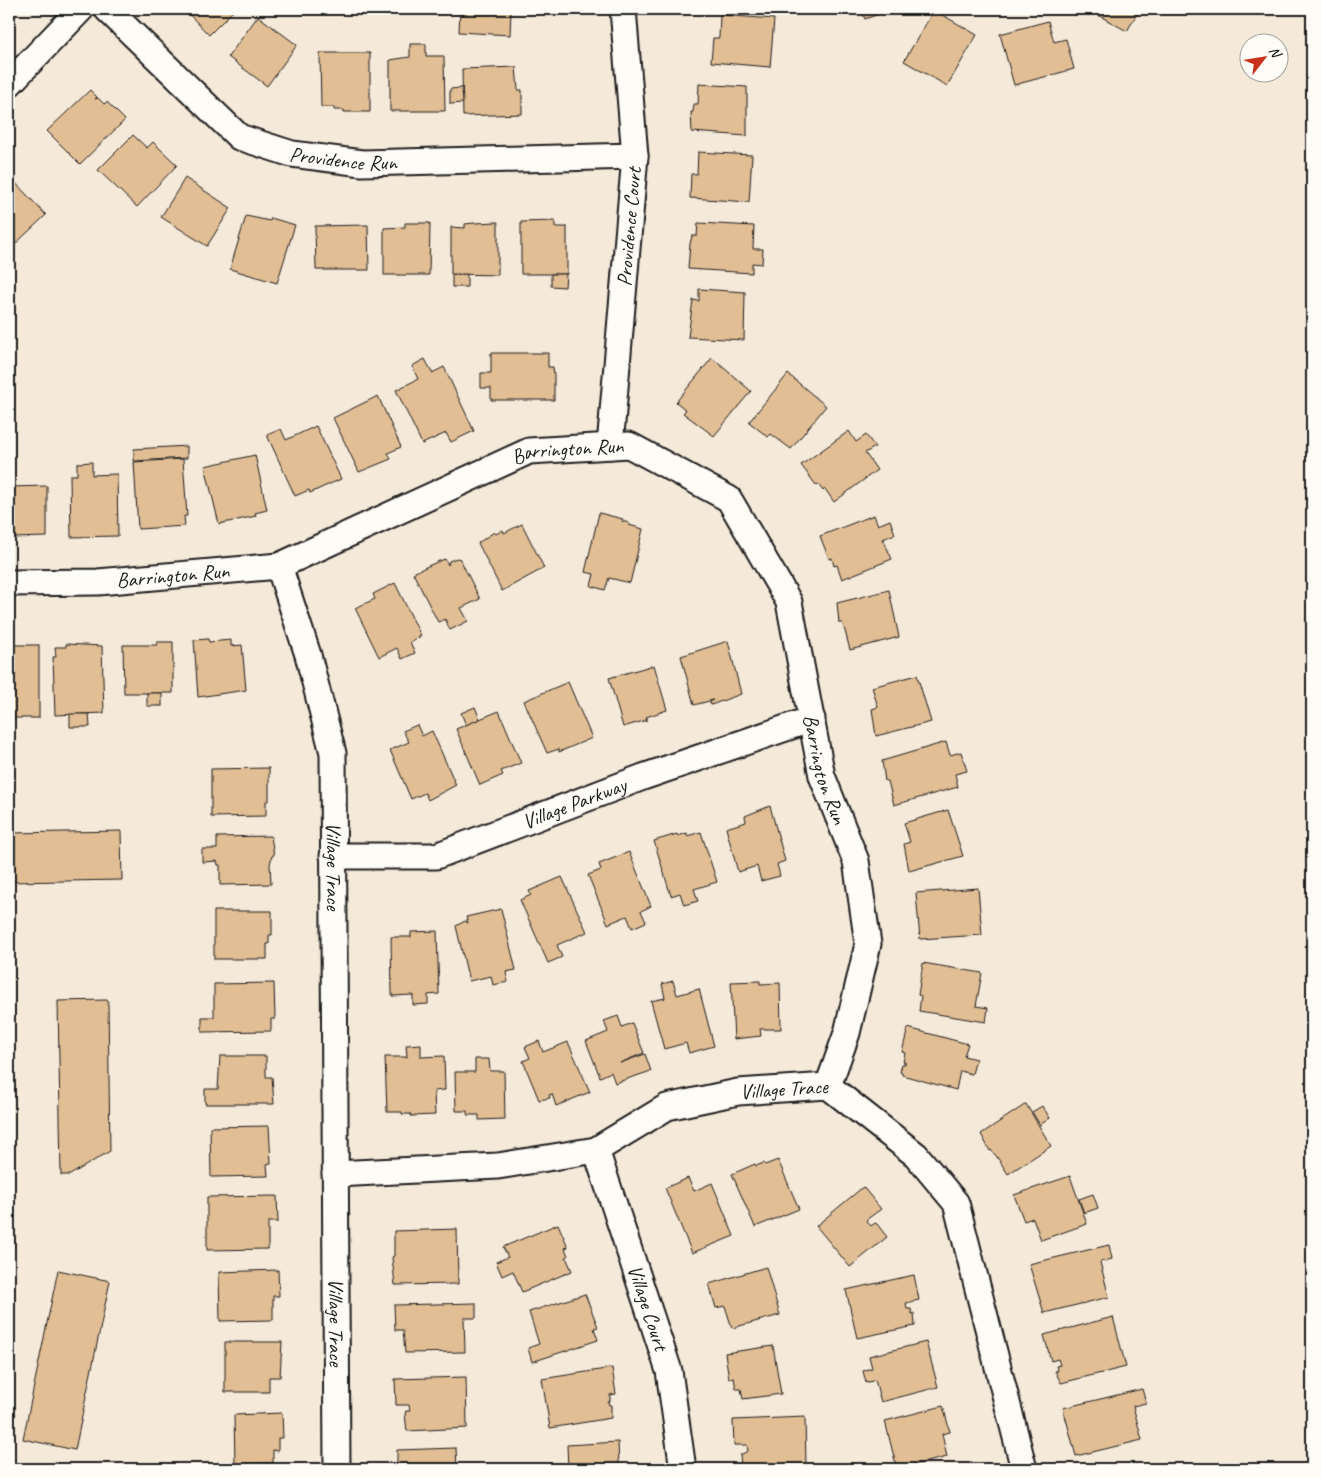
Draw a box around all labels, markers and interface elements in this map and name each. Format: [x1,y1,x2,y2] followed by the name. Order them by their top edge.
[1238,32,1288,82] north arrow
[1265,43,1285,62] text: N
[288,141,399,176] street label: Providence Run
[611,164,647,287] street label: Providence Court
[507,432,625,470] street label: Barrington Run
[115,557,231,593] street label: Barrington Run
[798,712,853,828] street label: Barrington Run
[519,771,632,835] street label: Village Parkway
[320,822,347,911] street label: Village Trace
[739,1073,830,1105] street label: Village Trace
[622,1261,675,1356] street label: Village Court
[323,1278,349,1367] street label: Village Trace

